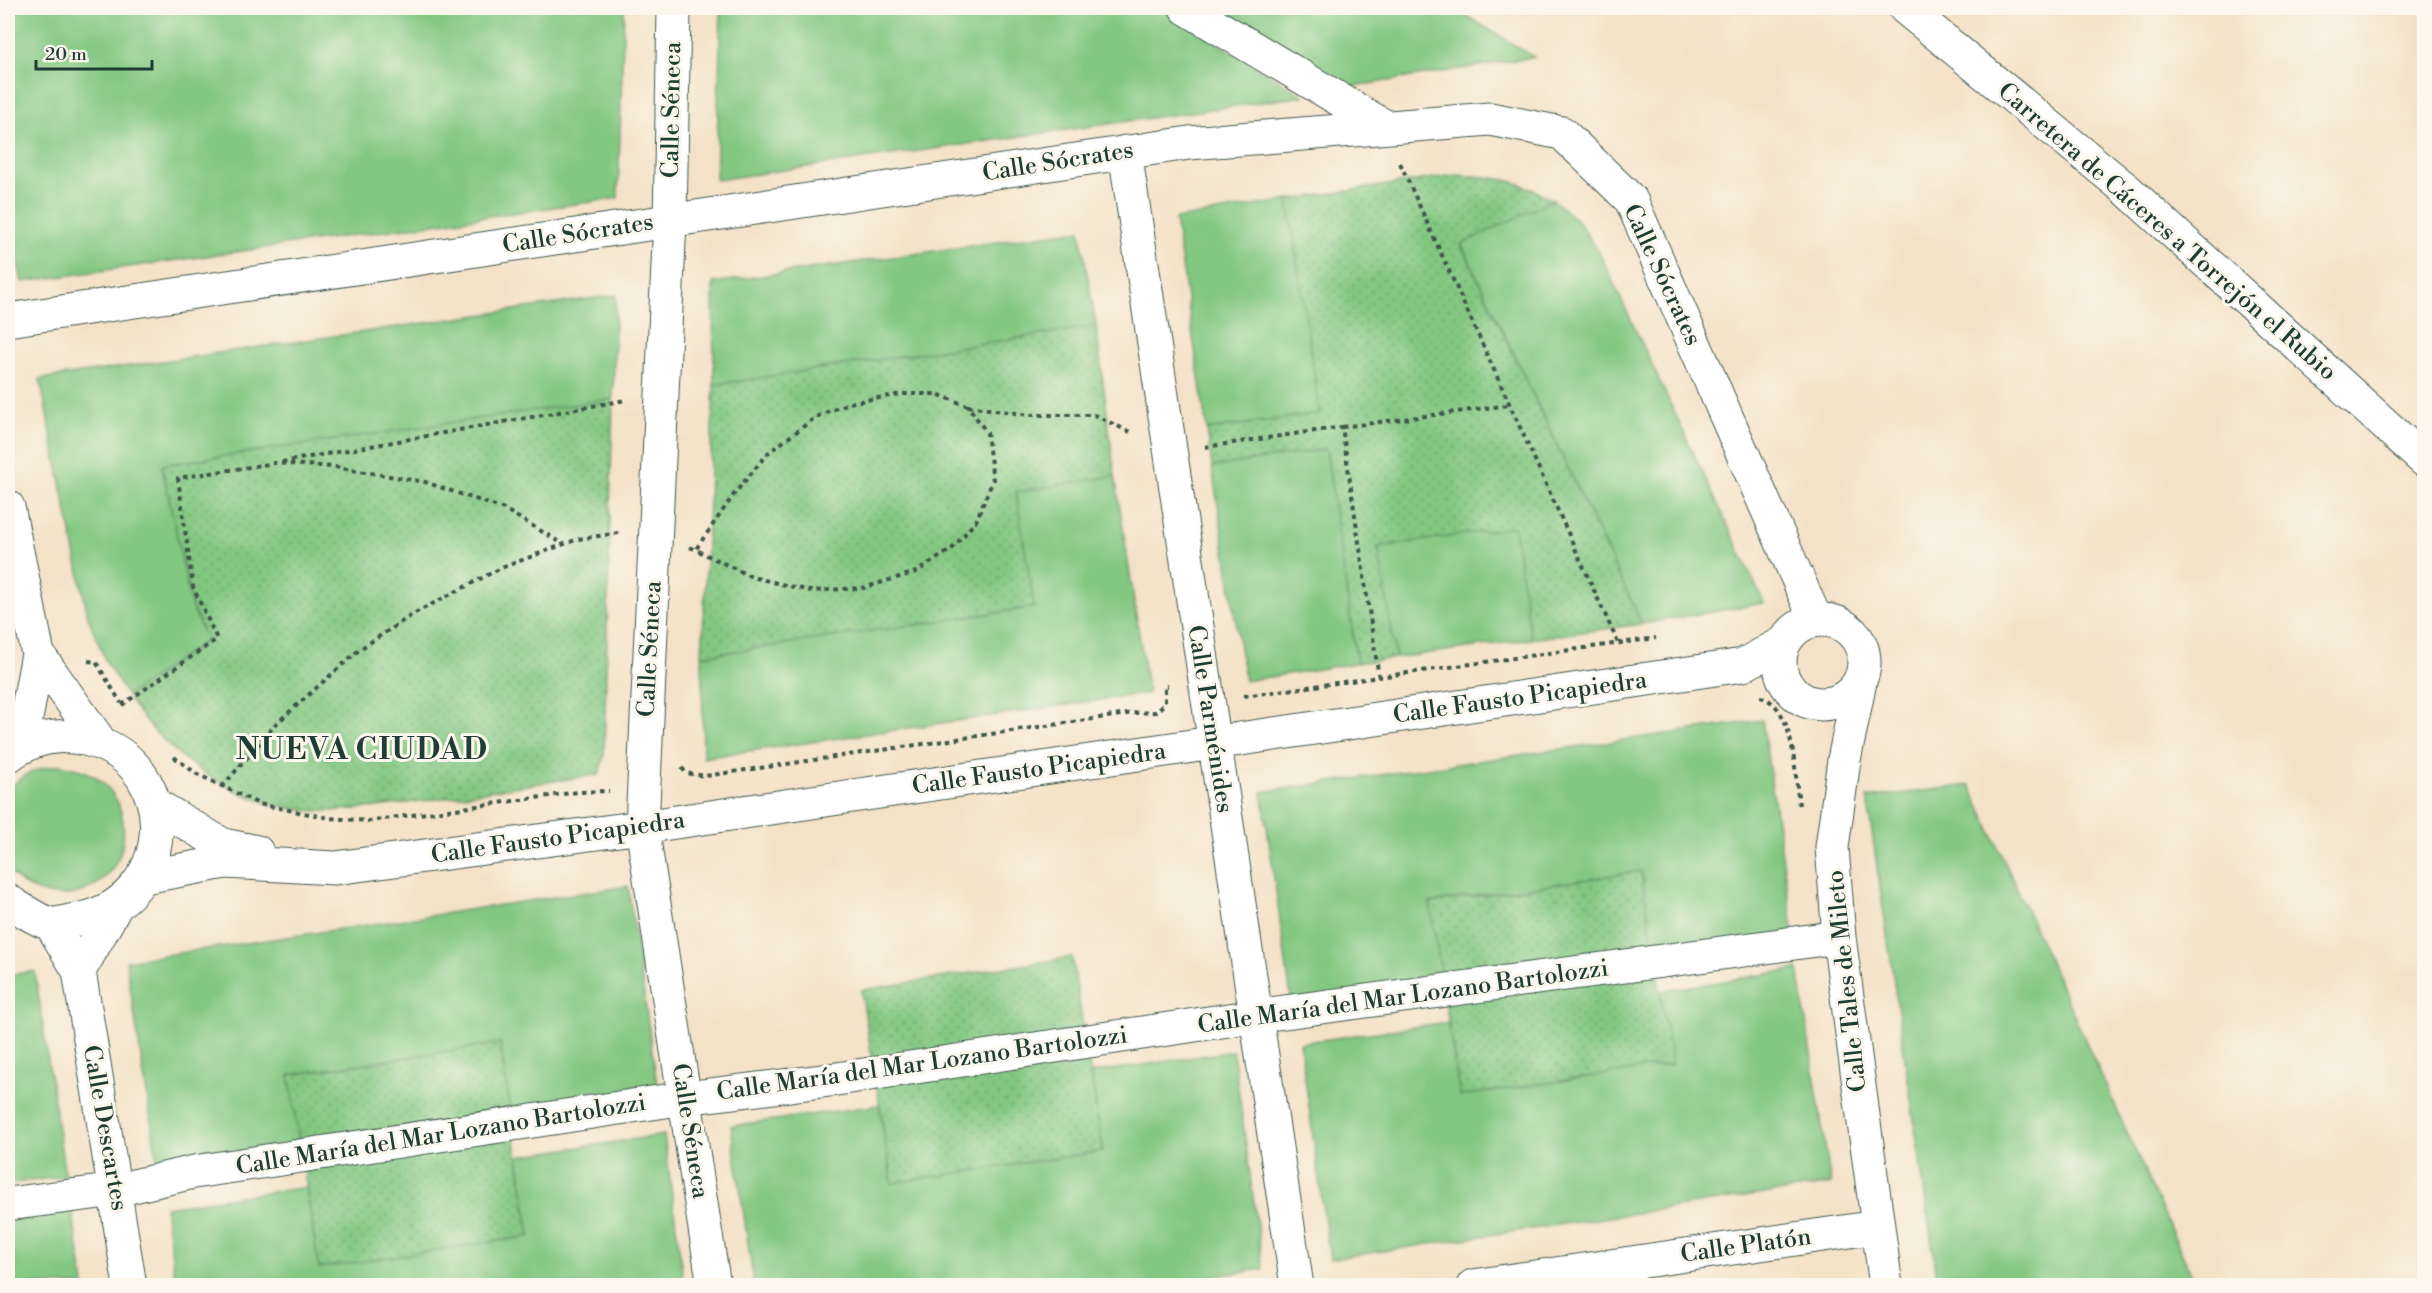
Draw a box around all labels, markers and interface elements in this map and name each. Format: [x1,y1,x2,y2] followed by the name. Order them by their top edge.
[36,33,152,71] scale bar
[656,41,688,179] street label: Calle Séneca
[45,43,87,66] text: 20 m
[1991,77,2343,387] street label: Carretera de Cáceres a Torrejón el Rubio
[980,135,1136,189] street label: Calle Sócrates
[1616,199,1708,351] street label: Calle Sócrates
[500,207,656,261] street label: Calle Sócrates
[631,579,669,718] street label: Calle Séneca
[1180,623,1240,815] street label: Calle Parménides
[1391,665,1650,731] street label: Calle Fausto Picapiedra
[236,731,488,769] district label: NUEVA CIUDAD
[910,736,1169,802] street label: Calle Fausto Picapiedra
[429,805,688,871] street label: Calle Fausto Picapiedra
[1820,869,1874,1093] street label: Calle Tales de Mileto
[1196,953,1610,1041] street label: Calle María del Mar Lozano Bartolozzi
[715,1020,1129,1108] street label: Calle María del Mar Lozano Bartolozzi
[76,1043,134,1213] street label: Calle Descartes
[665,1061,716,1202] street label: Calle Séneca
[234,1088,648,1182] street label: Calle María del Mar Lozano Bartolozzi
[1679,1222,1813,1270] street label: Calle Platón

